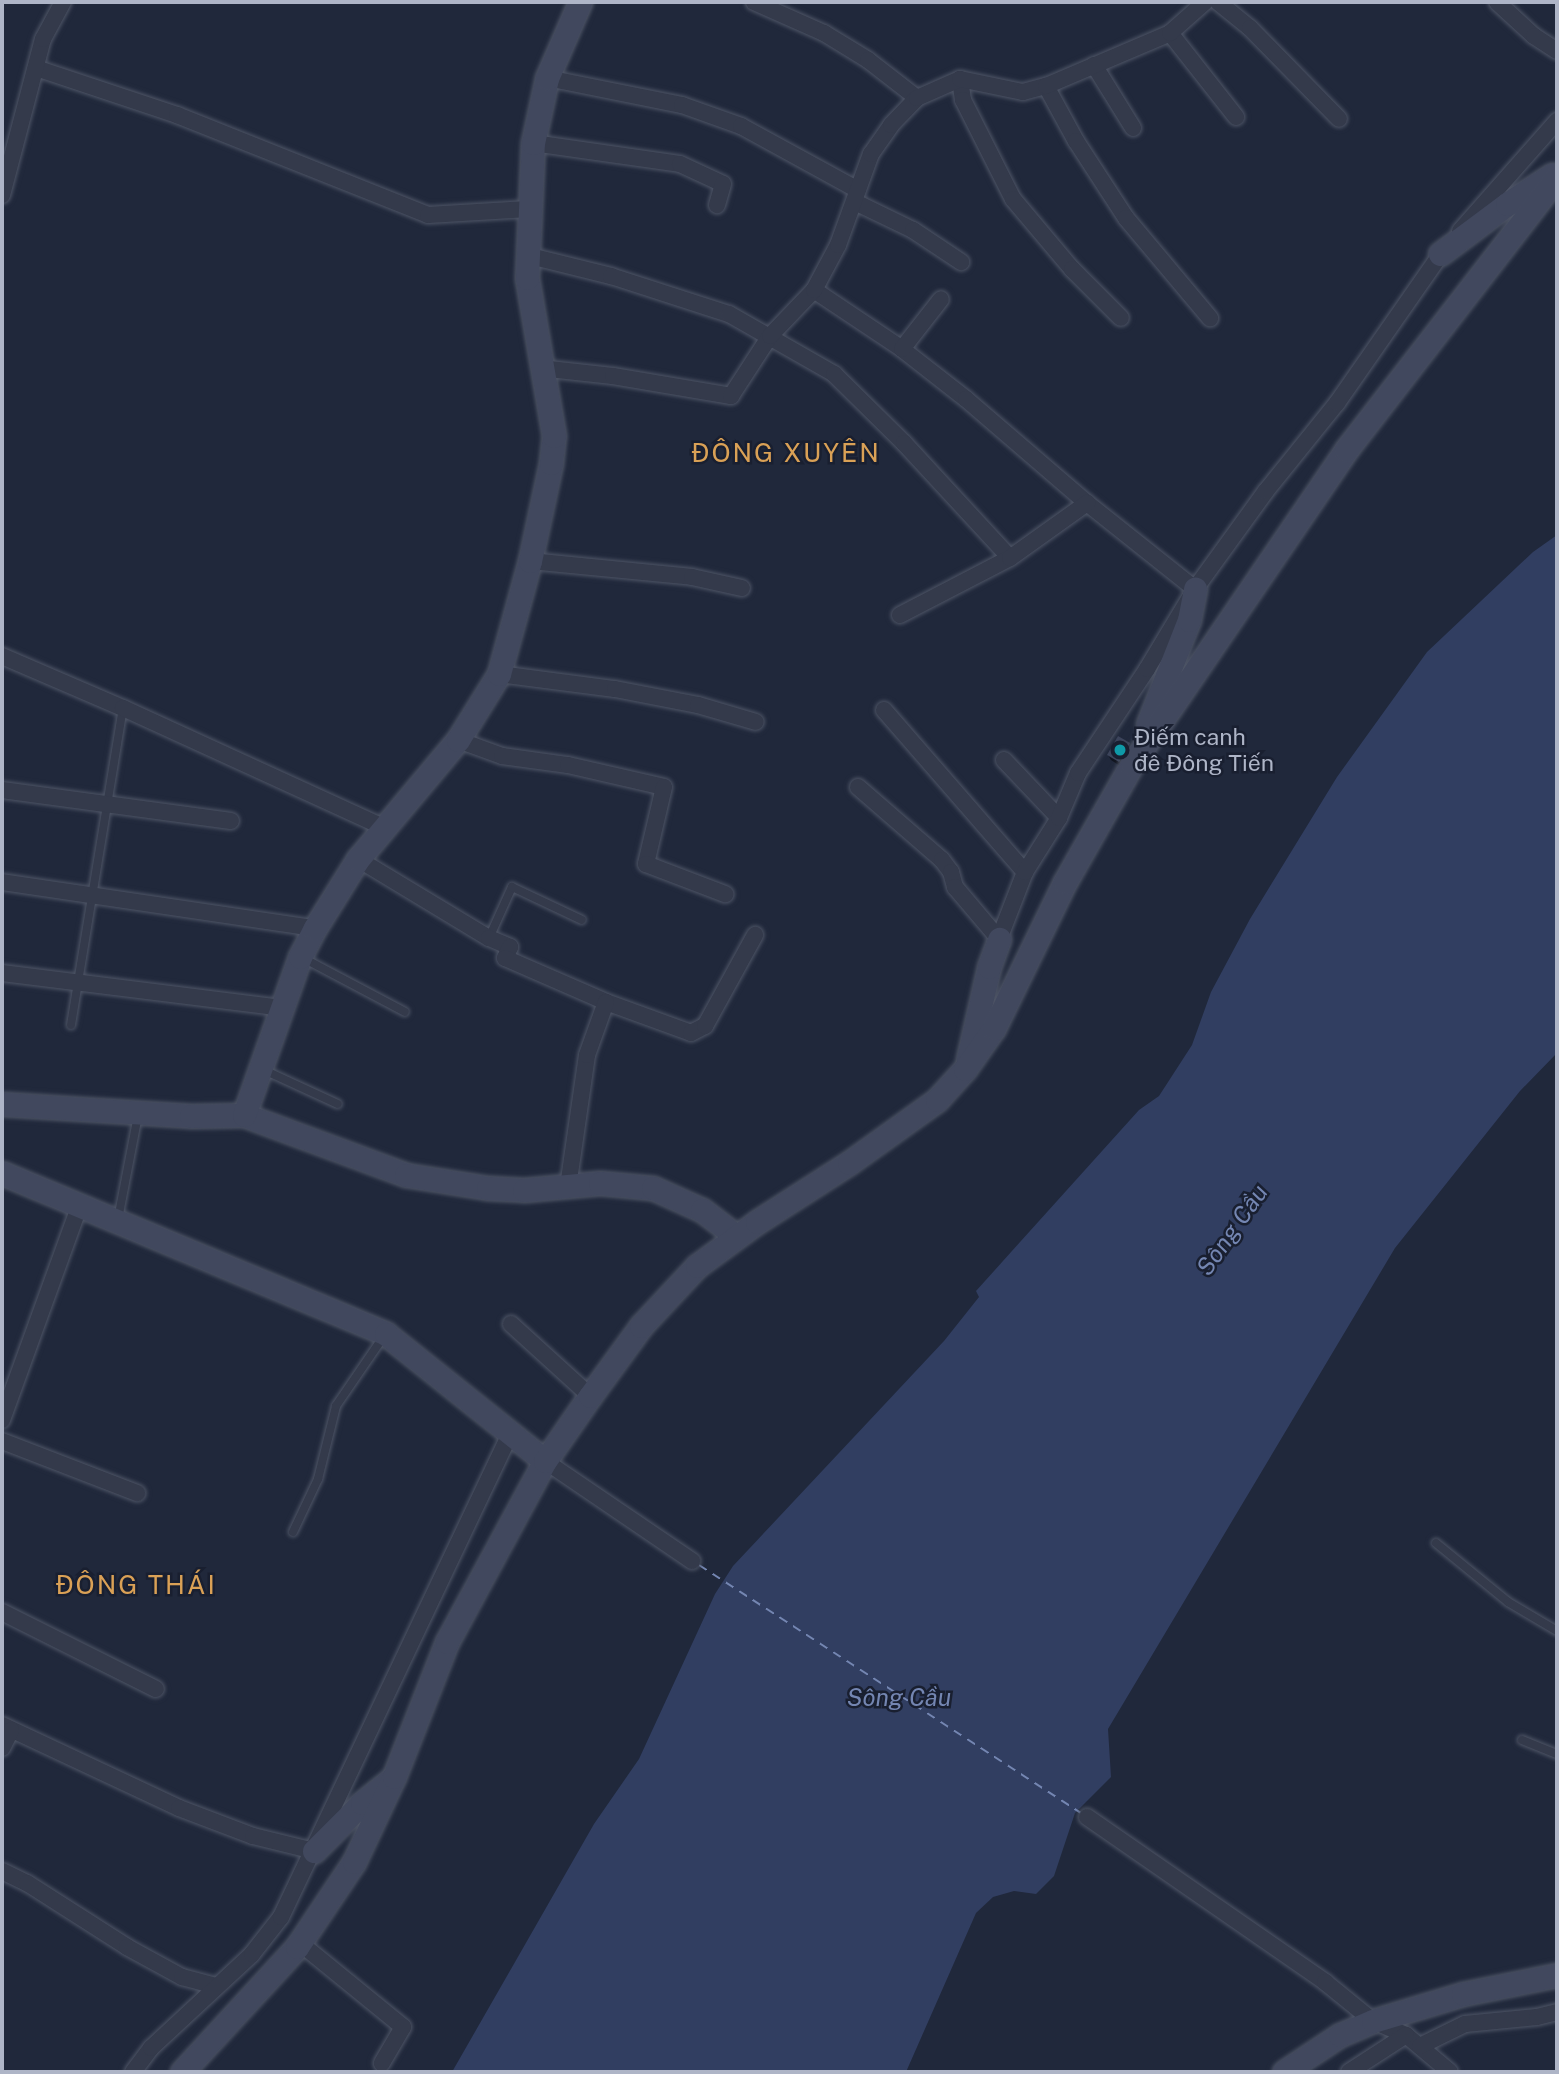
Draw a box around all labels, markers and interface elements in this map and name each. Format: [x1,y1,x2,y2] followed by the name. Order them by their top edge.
[692,437,880,469] district label: ĐÔNG XUYÊN
[1134,723,1274,777] place label: Điếm canh đê Đông Tiến
[1112,742,1128,758] marker: Điếm canh đê Đông Tiến
[1190,1179,1274,1281] water label: Sông Cầu
[56,1569,216,1601] district label: ĐÔNG THÁI
[847,1684,951,1712] water label: Sông Cầu

